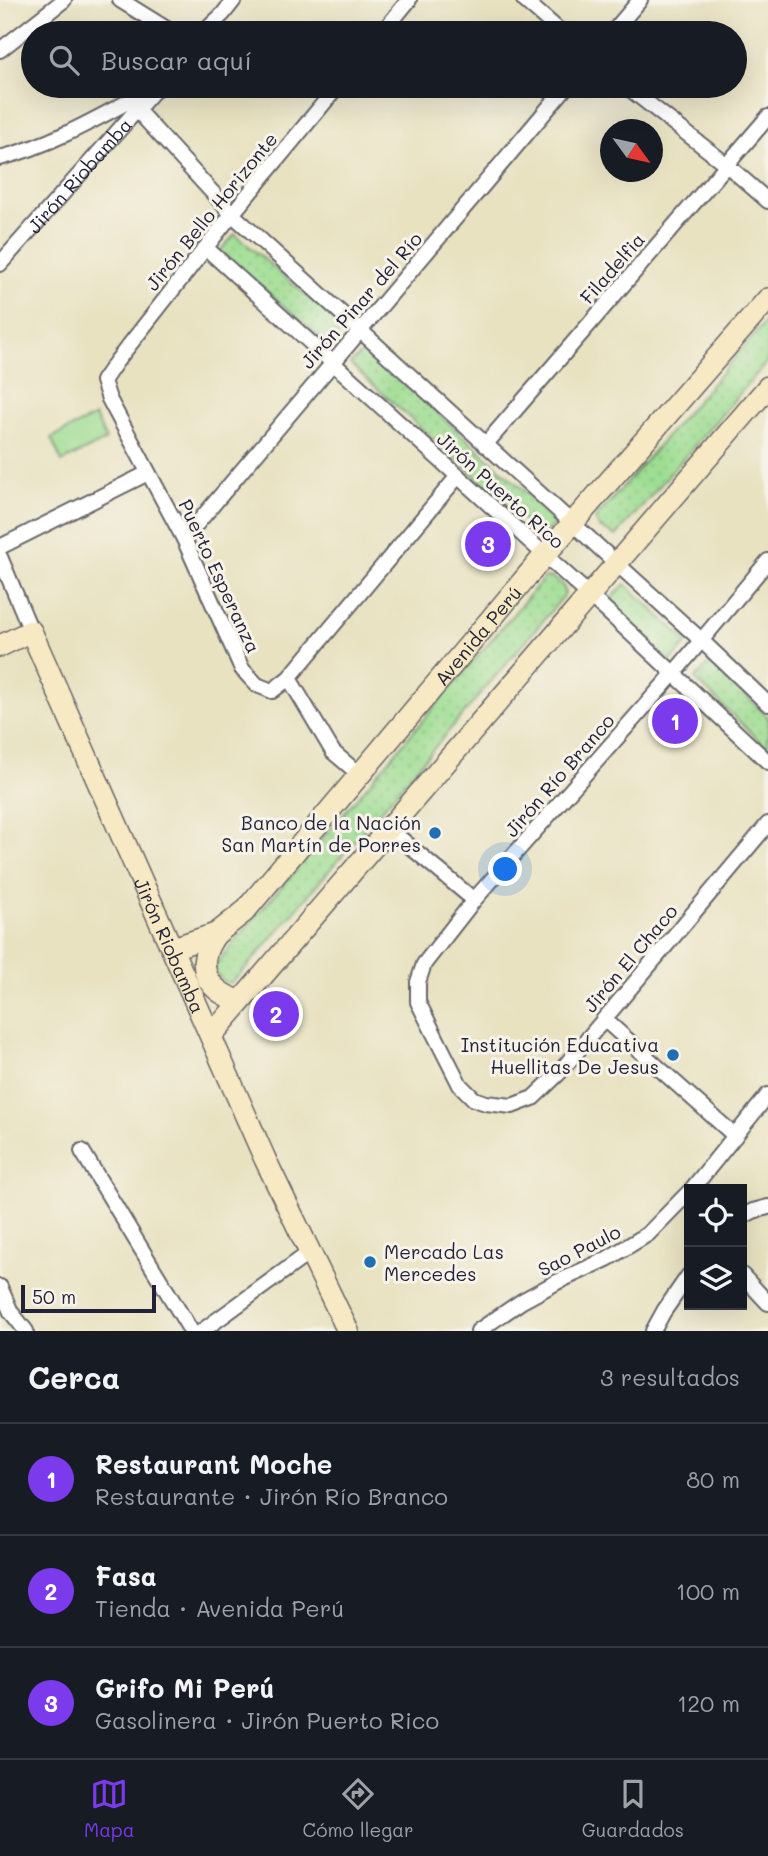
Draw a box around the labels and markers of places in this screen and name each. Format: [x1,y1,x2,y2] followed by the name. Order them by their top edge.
[465,518,511,570] pin: 3
[652,695,698,747] pin: 1
[222,810,421,857] place label: Banco de la Nación San Martín de Porres
[427,825,443,841] marker: Banco de la Nación San Martín de Porres
[253,988,299,1040] pin: 2
[461,1032,659,1079] place label: Institución Educativa Huellitas De Jesus
[665,1047,681,1063] marker: Institución Educativa Huellitas De Jesus
[384,1239,504,1286] place label: Mercado Las Mercedes
[362,1254,378,1270] marker: Mercado Las Mercedes

